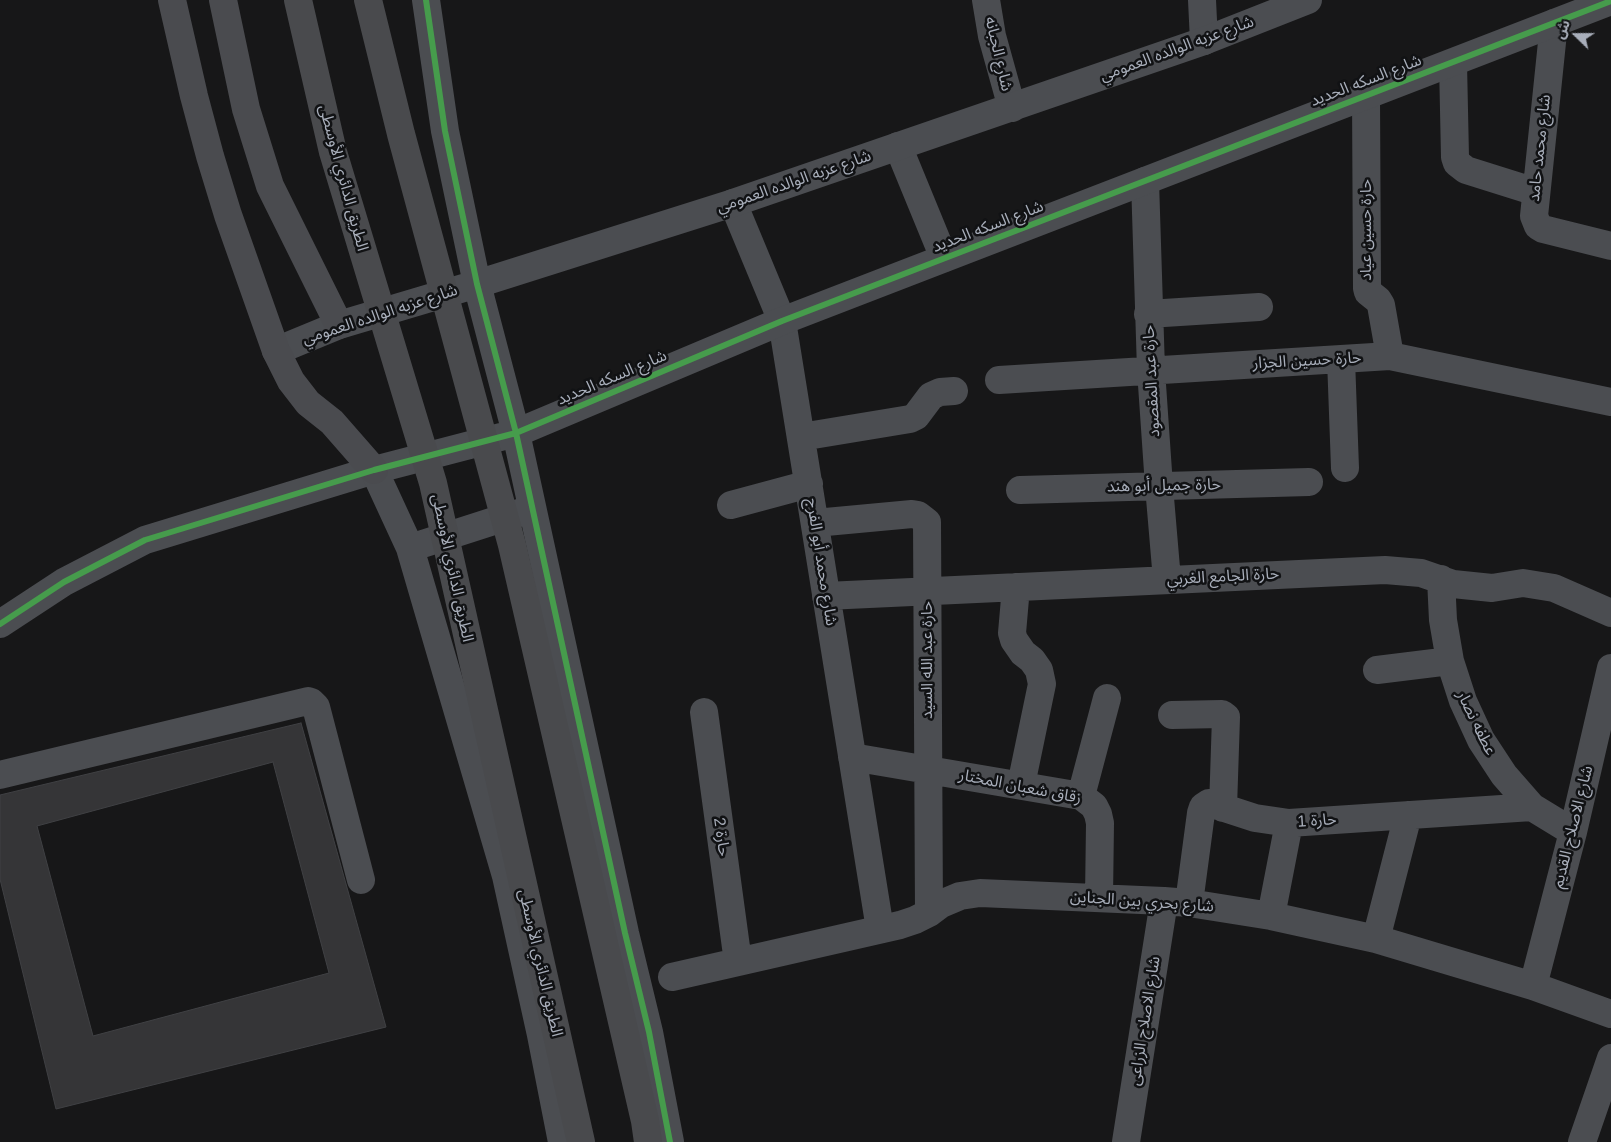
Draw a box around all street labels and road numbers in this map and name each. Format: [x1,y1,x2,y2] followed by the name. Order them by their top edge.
[1097,12,1257,86] street label: شارع عزبه الوالده العمومي
[980,15,1016,93] street label: شارع الجبانه
[1308,51,1424,111] street label: شارع السكه الحديد
[1525,94,1555,202] street label: شارع محمد حامد
[314,103,372,253] street label: الطريق الدائري الأوسطى
[714,147,874,217] street label: شارع عزبه الوالده العمومي
[1357,179,1377,281] street label: حارة حسين عياد
[930,197,1046,257] street label: شارع السكه الحديد
[300,281,460,349] street label: شارع عزبه الوالده العمومي
[1139,324,1165,438] street label: حارة عبد المقصود
[554,346,670,410] street label: شارع السكه الحديد
[1252,349,1362,373] street label: حارة حسين الجزار
[1107,475,1221,497] street label: حارة جميل أبو هند
[427,492,477,644] street label: الطريق الدائري الأوسطى
[801,497,841,627] street label: شارع محمد أبو الفرج
[1166,564,1280,590] street label: حارة الجامع الغربي
[918,601,938,719] street label: حارة عبد الله السيد
[1452,688,1500,758] street label: عطفه نصار
[1548,764,1598,890] street label: شارع الاصلاح القديم
[957,766,1083,808] street label: زقاق شعبان المختار
[1297,810,1337,832] street label: حارة 1
[709,816,733,858] street label: حارة 2
[514,887,566,1039] street label: الطريق الدائري الأوسطى
[1069,887,1215,917] street label: شارع بحري بين الجناين
[1125,955,1165,1087] street label: شارع الاصلاح الزراعى

